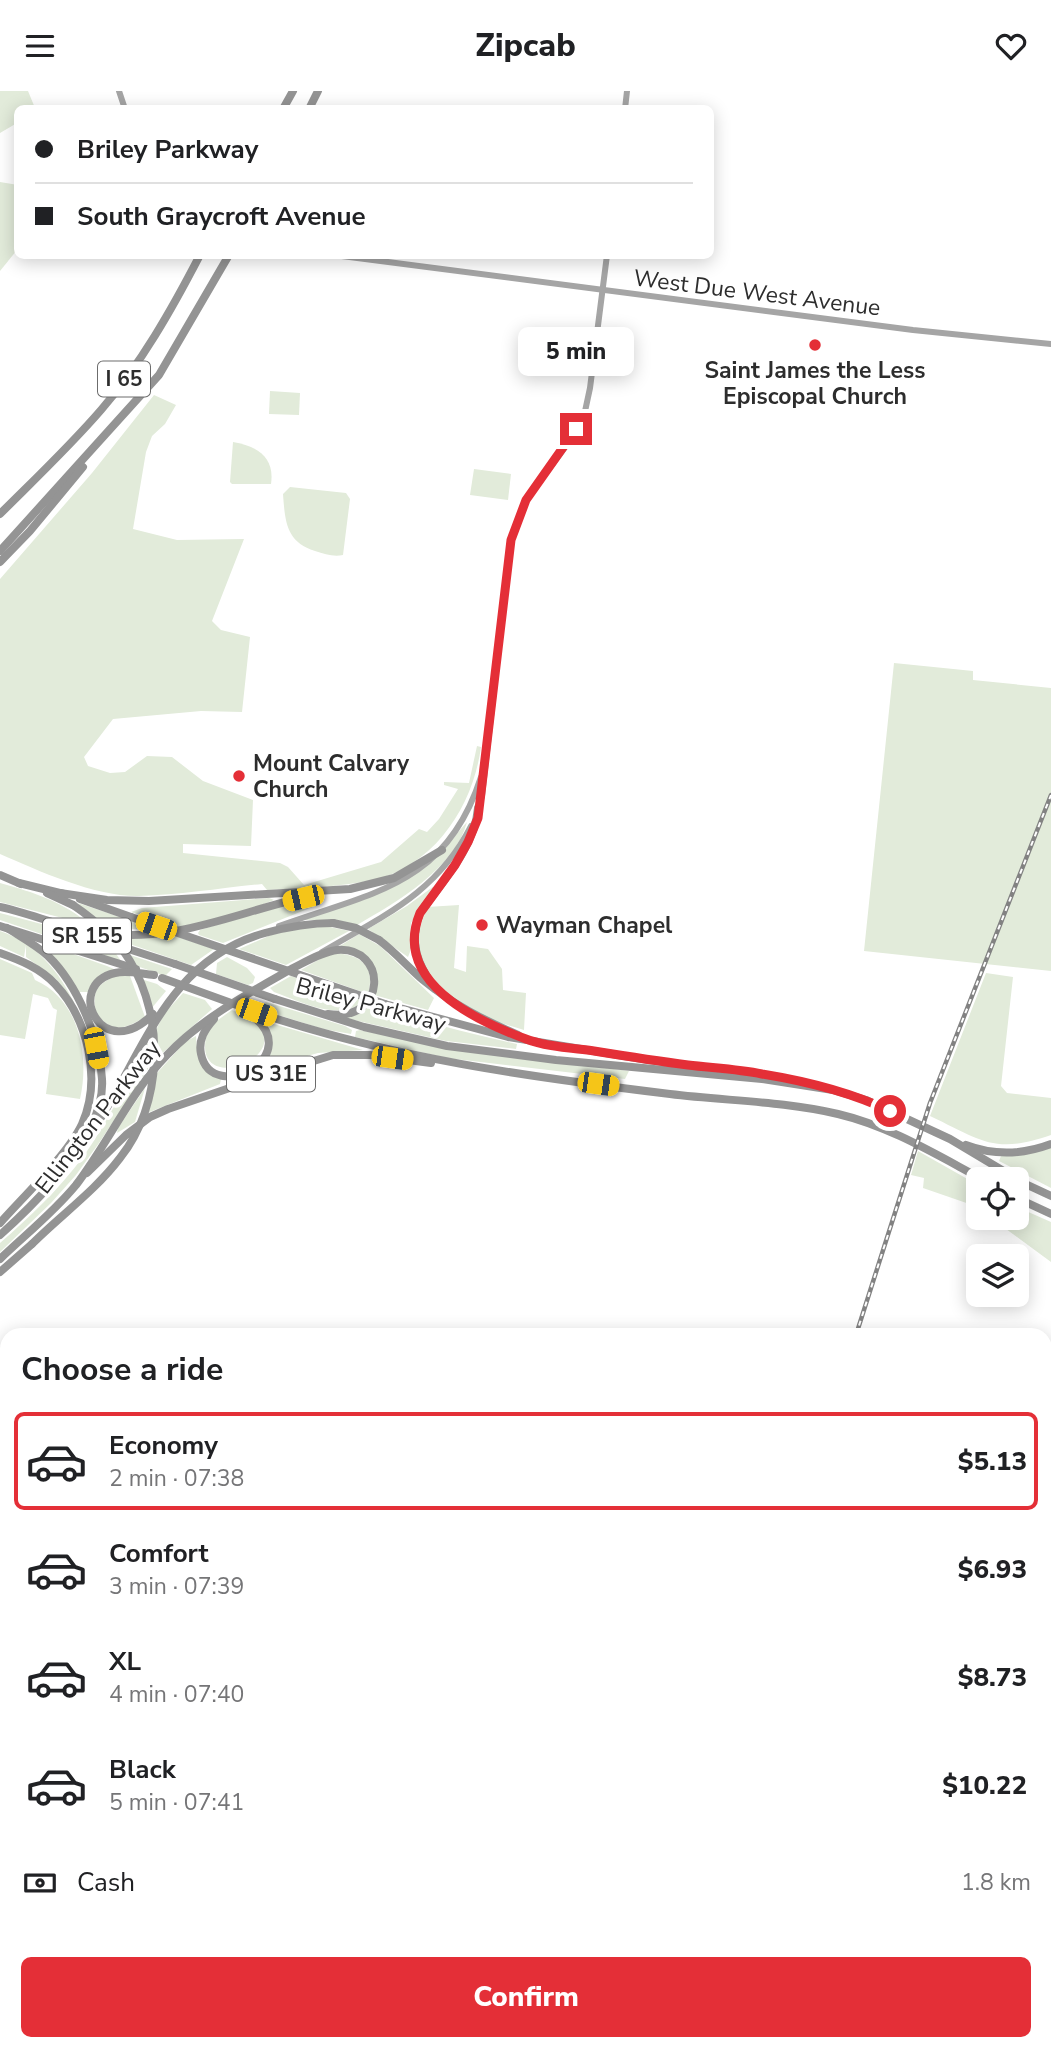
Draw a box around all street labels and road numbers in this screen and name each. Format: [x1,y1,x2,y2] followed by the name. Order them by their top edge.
[632,262,882,324] street label: West Due West Avenue
[98,361,150,397] road number: I 65
[43,919,131,953] road number: SR 155
[293,970,450,1040] street label: Briley Parkway
[28,1034,168,1200] street label: Ellington Parkway
[227,1056,315,1091] road number: US 31E

